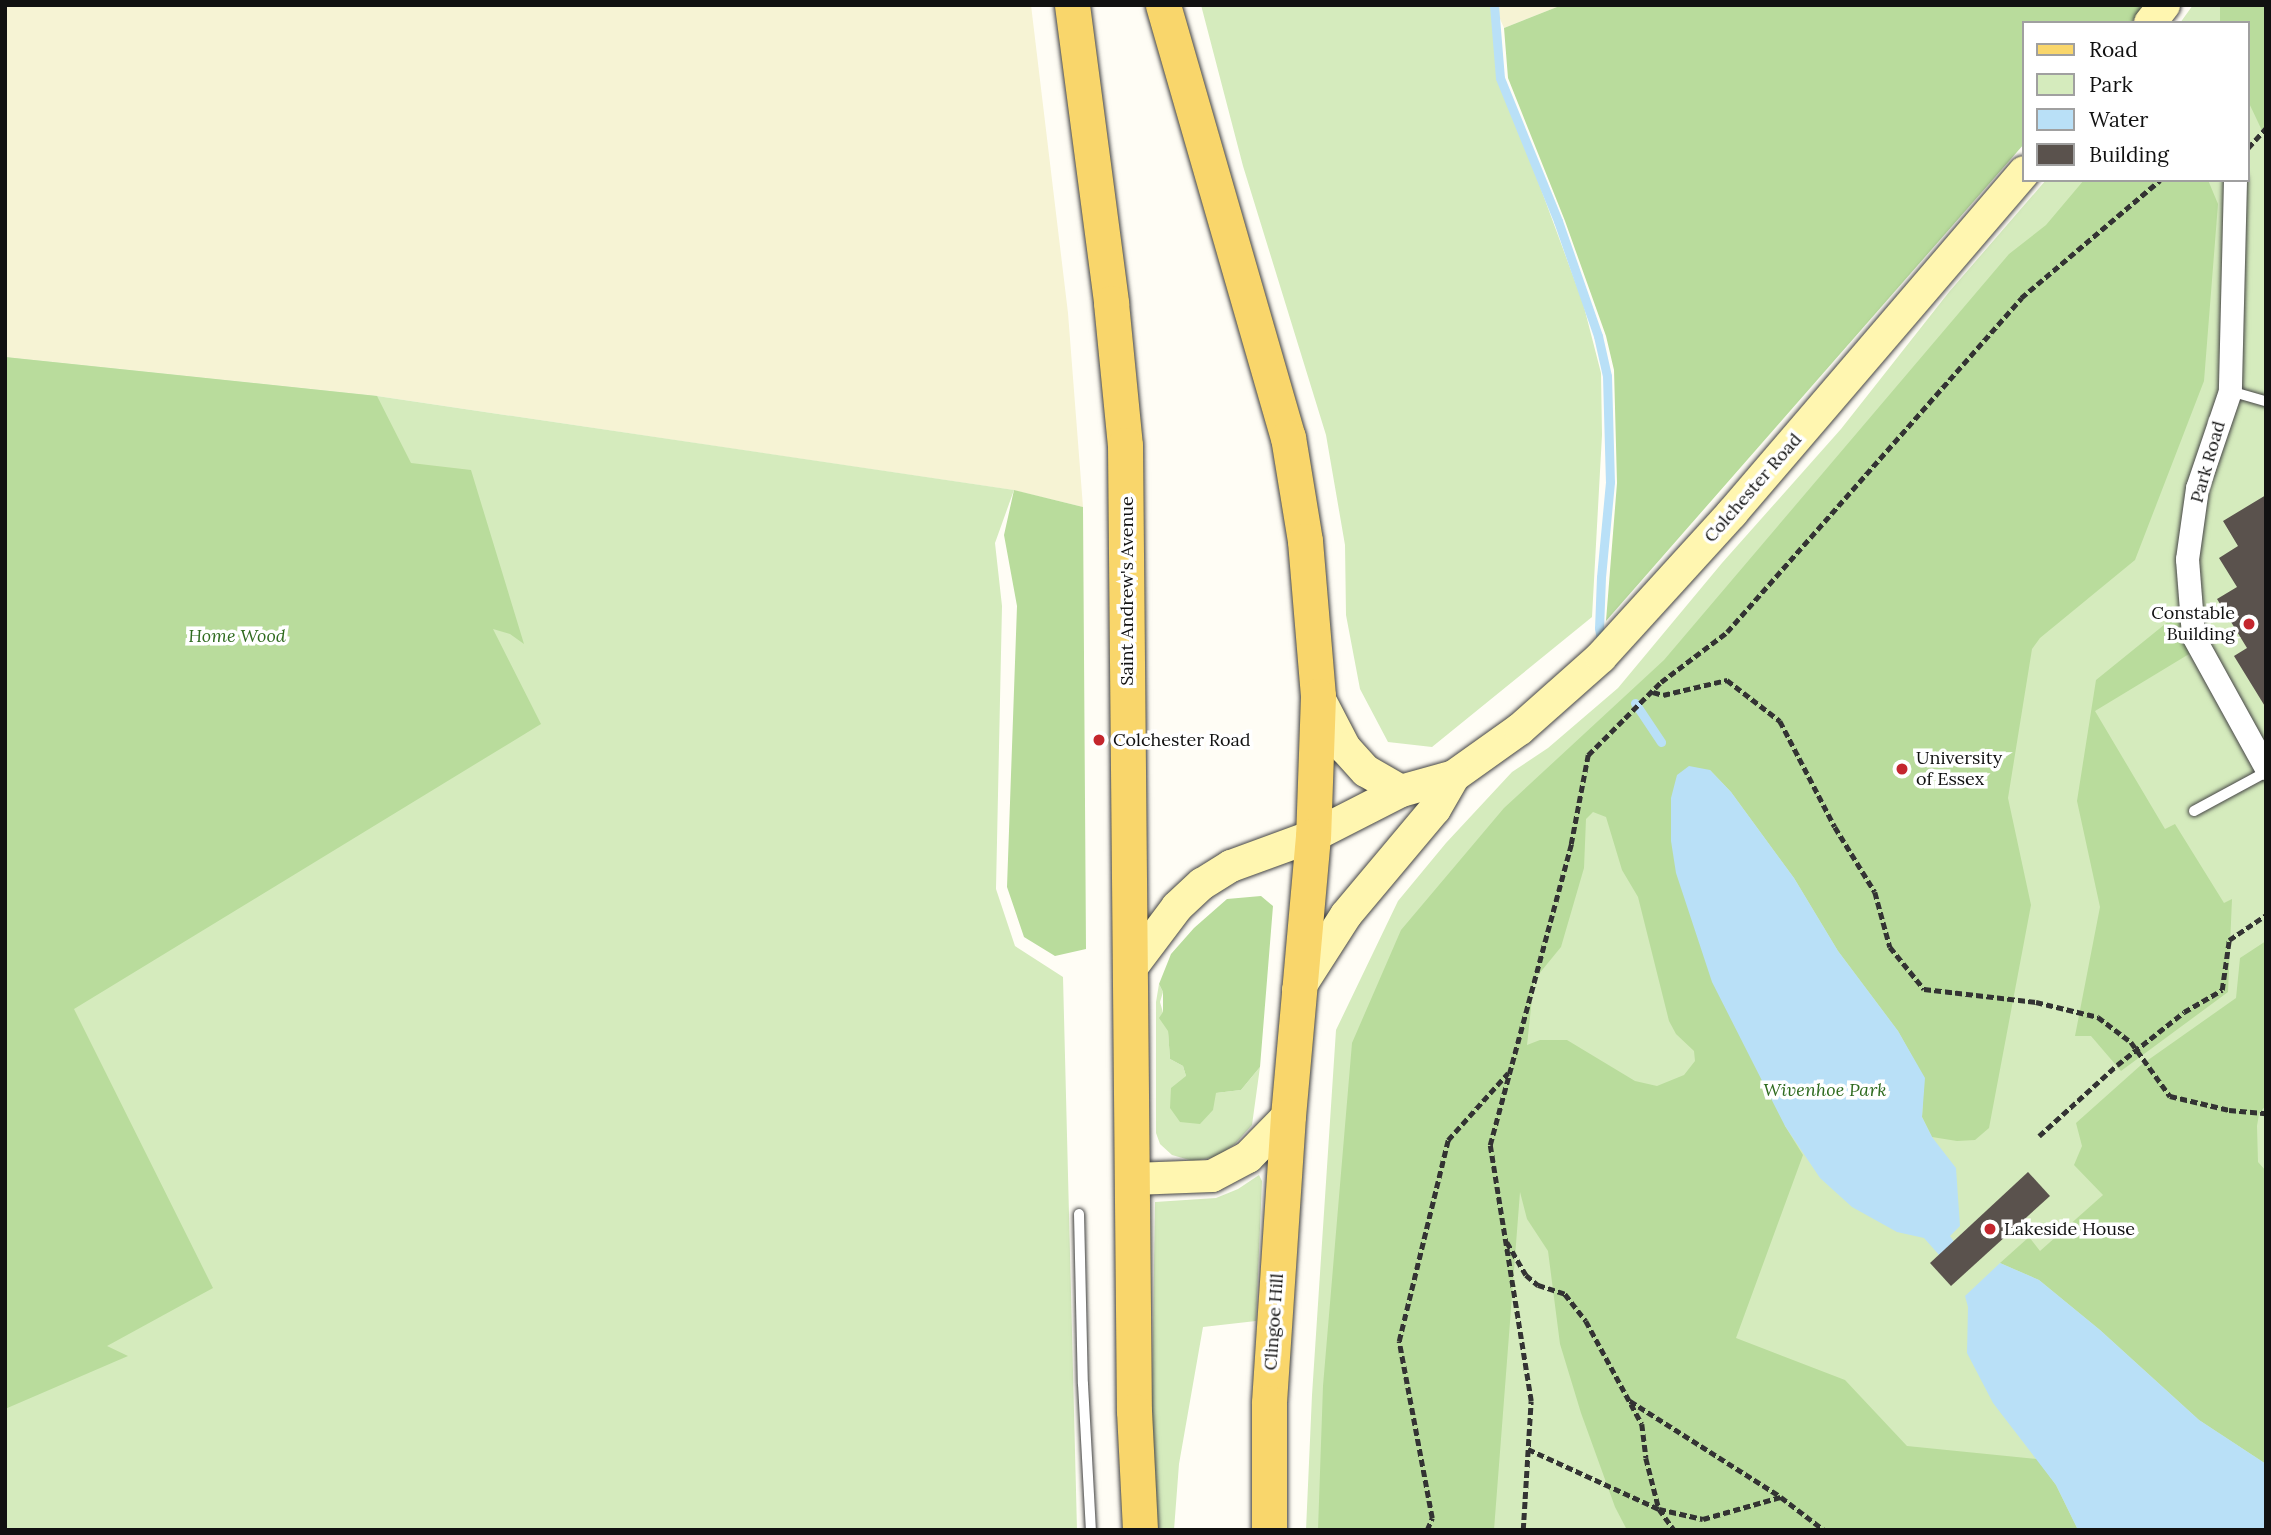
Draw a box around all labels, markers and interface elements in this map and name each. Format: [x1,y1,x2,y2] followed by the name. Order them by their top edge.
[2022,21,2250,182] legend
[2089,36,2138,63] text: Road
[2089,71,2133,98] text: Park
[2089,106,2148,133] text: Water
[2089,141,2169,168] text: Building
[2186,419,2230,505] street label: Park Road
[1700,429,1806,547] street label: Colchester Road
[1116,496,1138,686] street label: Saint Andrew's Avenue
[2151,603,2235,646] place label: Constable Building
[2241,616,2257,632] marker: Constable Building
[188,625,286,647] park label: Home Wood
[1113,729,1250,751] place label: Colchester Road
[1091,732,1107,748] marker: Colchester Road
[1916,748,2002,790] place label: University of Essex
[1894,761,1910,777] marker: University of Essex
[1763,1079,1887,1101] park label: Wivenhoe Park
[2004,1218,2135,1240] place label: Lakeside House
[1982,1221,1998,1237] marker: Lakeside House
[1260,1273,1288,1371] street label: Clingoe Hill

